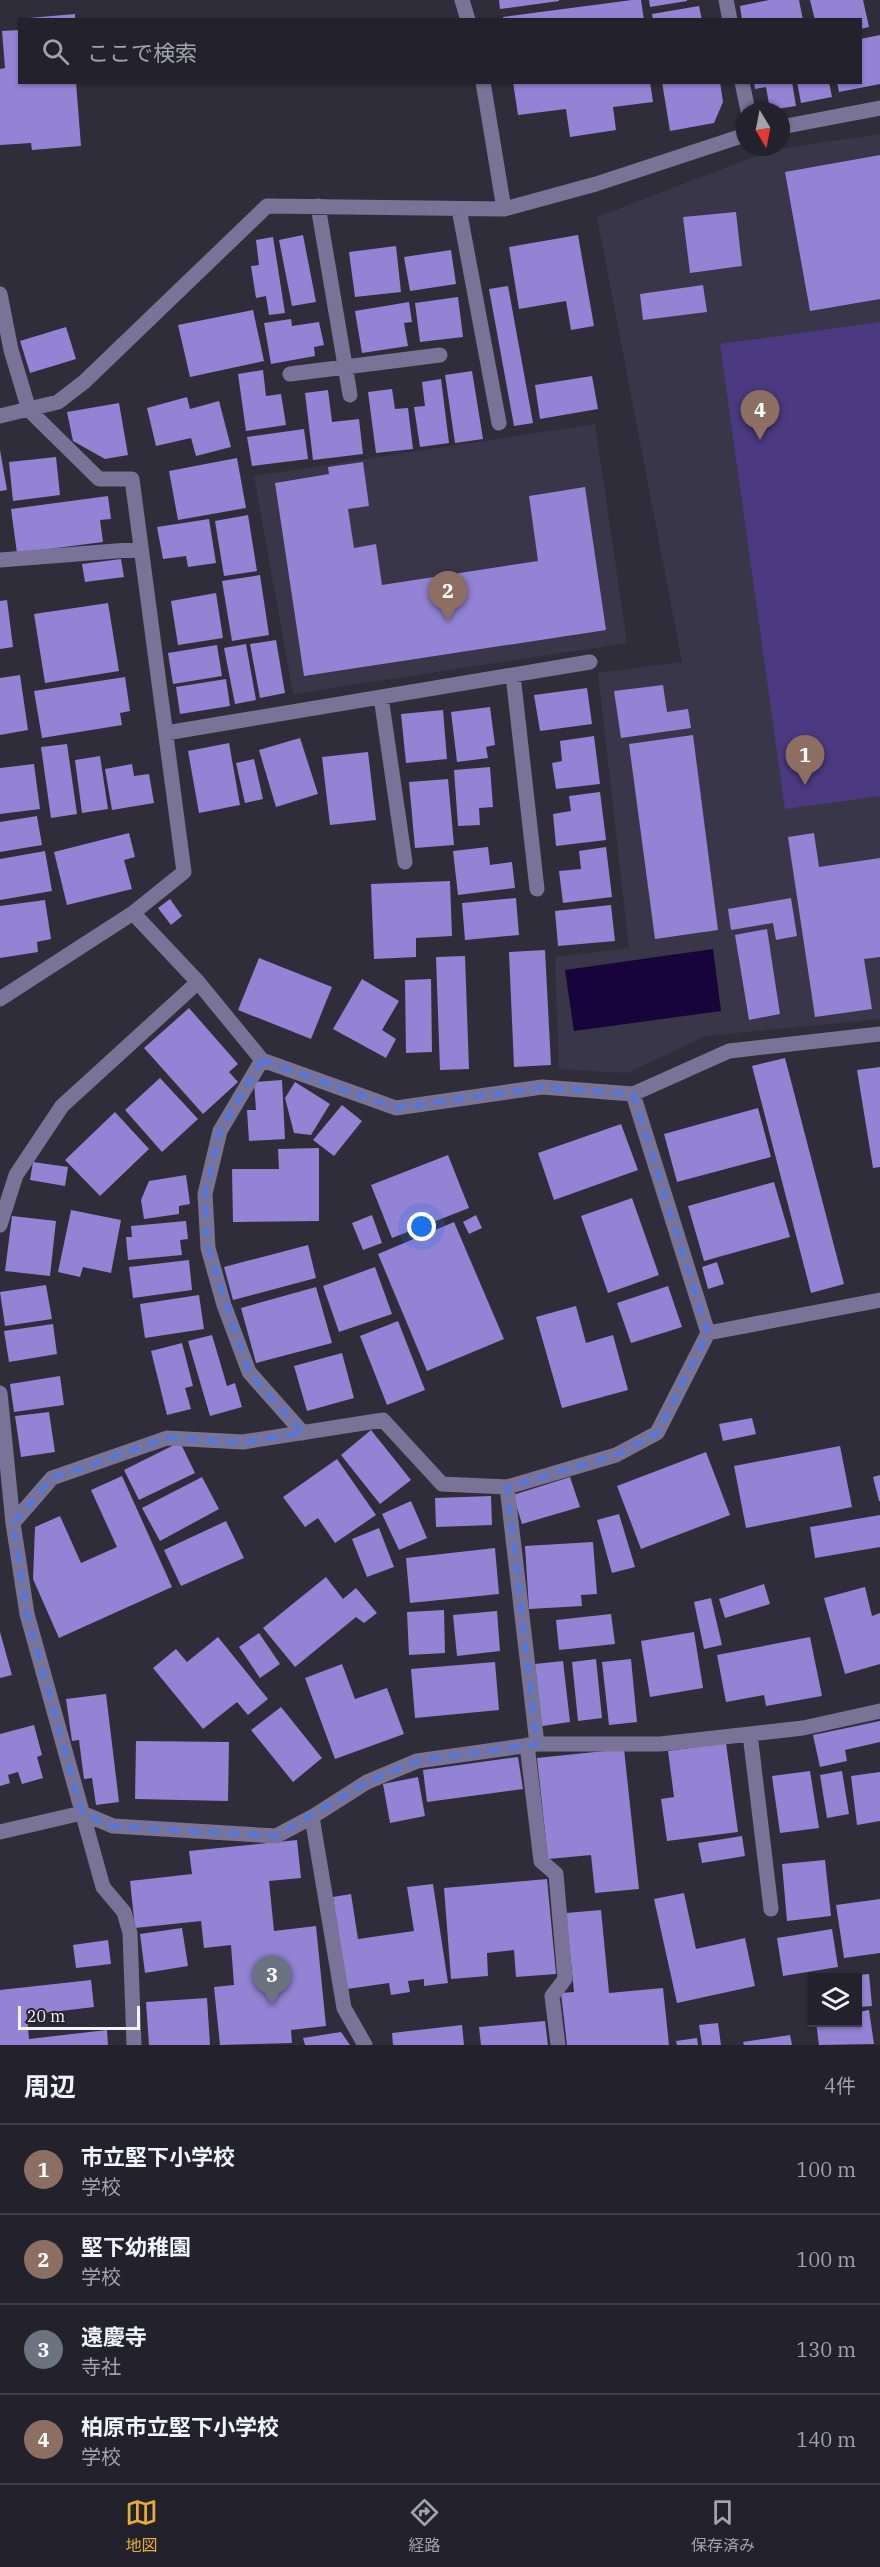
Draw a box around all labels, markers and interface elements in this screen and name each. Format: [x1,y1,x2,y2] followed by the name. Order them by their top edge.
[18,18,862,84] search box
[39,35,72,68] icon: search
[87,38,197,67] text: ここで検索
[736,102,790,156] north arrow
[740,390,780,440] pin: 4
[428,572,468,621] pin: 2
[786,736,824,785] pin: 1
[407,1212,436,1241] your location
[252,1956,292,2005] pin: 3
[808,1973,862,2027] map controls
[808,1973,862,2027] button: layers
[18,2003,140,2030] scale bar
[27,2006,65,2026] text: 20 m
[24,2069,76,2103] text: 周辺
[824,2072,856,2099] text: 4件
[81,2142,235,2171] text: 市立堅下小学校
[38,2156,50,2183] text: 1
[796,2156,856,2183] text: 100 m
[81,2173,121,2200] text: 学校
[81,2232,191,2261] text: 堅下幼稚園
[38,2246,50,2273] text: 2
[796,2246,856,2273] text: 100 m
[81,2263,121,2290] text: 学校
[81,2322,147,2351] text: 遠慶寺
[38,2336,50,2363] text: 3
[796,2336,856,2363] text: 130 m
[81,2353,121,2380] text: 寺社
[81,2412,279,2441] text: 柏原市立堅下小学校
[38,2426,50,2453] text: 4
[796,2426,856,2453] text: 140 m
[81,2443,121,2470] text: 学校
[125,2496,158,2556] tab: 地図
[408,2496,441,2556] tab: 経路
[691,2496,755,2556] tab: 保存済み

